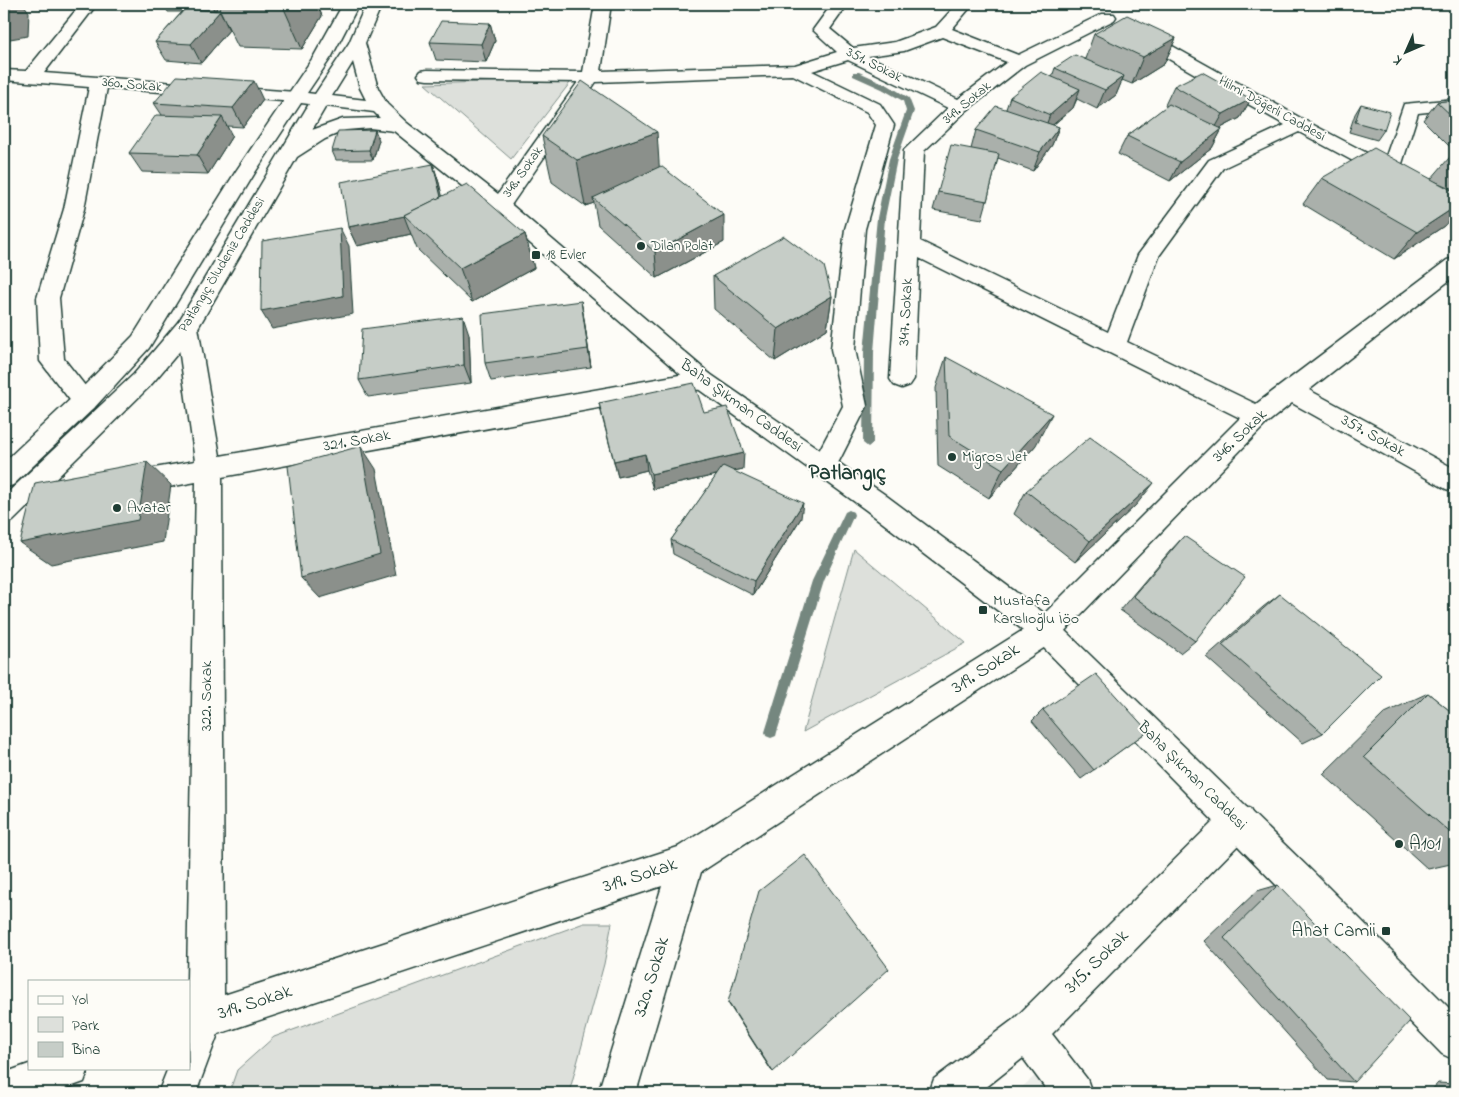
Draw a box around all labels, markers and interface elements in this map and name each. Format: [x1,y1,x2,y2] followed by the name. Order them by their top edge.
[1382,28,1432,78] north arrow
[842,42,906,88] street label: 351. Sokak
[1387,49,1408,70] text: K
[1214,71,1329,148] street label: Hilmi Döğerli Caddesi
[101,72,164,98] street label: 360. Sokak
[938,76,997,130] street label: 349. Sokak
[498,141,549,202] street label: 348. Sokak
[173,193,272,337] street label: Patlangıç Öludeniz Caddesi
[650,236,713,257] place label: Dilan Polat
[635,240,647,252] marker: Dilan Polat
[546,245,587,266] place label: 18 Evler
[530,249,542,261] marker: 18 Evler
[892,277,920,346] street label: 347. Sokak
[674,353,807,459] street label: Baha Şıkman Caddesi
[1207,403,1274,468] street label: 346. Sokak
[1336,408,1410,464] street label: 357. Sokak
[322,423,393,459] street label: 321. Sokak
[962,445,1028,469] place label: Migros Jet
[946,451,958,463] marker: Migros Jet
[808,459,886,491] district label: Patlangıç
[127,496,171,520] place label: Avatar
[111,502,123,514] marker: Avatar
[993,589,1079,631] place label: Mustafa Karslıoğlu İöo
[977,604,989,616] marker: Mustafa Karslıoğlu İöo
[947,636,1026,701] street label: 319. Sokak
[195,660,219,731] street label: 322. Sokak
[1131,715,1252,836] street label: Baha Şıkman Caddesi
[1409,831,1441,858] place label: A101
[1393,838,1405,850] marker: A101
[599,851,681,901] street label: 319. Sokak
[1292,918,1376,945] place label: Ahat Camii
[1059,923,1136,1000] street label: 315. Sokak
[1380,925,1392,937] marker: Ahat Camii
[627,933,677,1020] street label: 320. Sokak
[214,978,296,1028] street label: 319. Sokak
[28,980,190,1070] legend
[72,989,88,1011] text: Yol
[72,1015,100,1037] text: Park
[71,1039,100,1061] text: Bina

